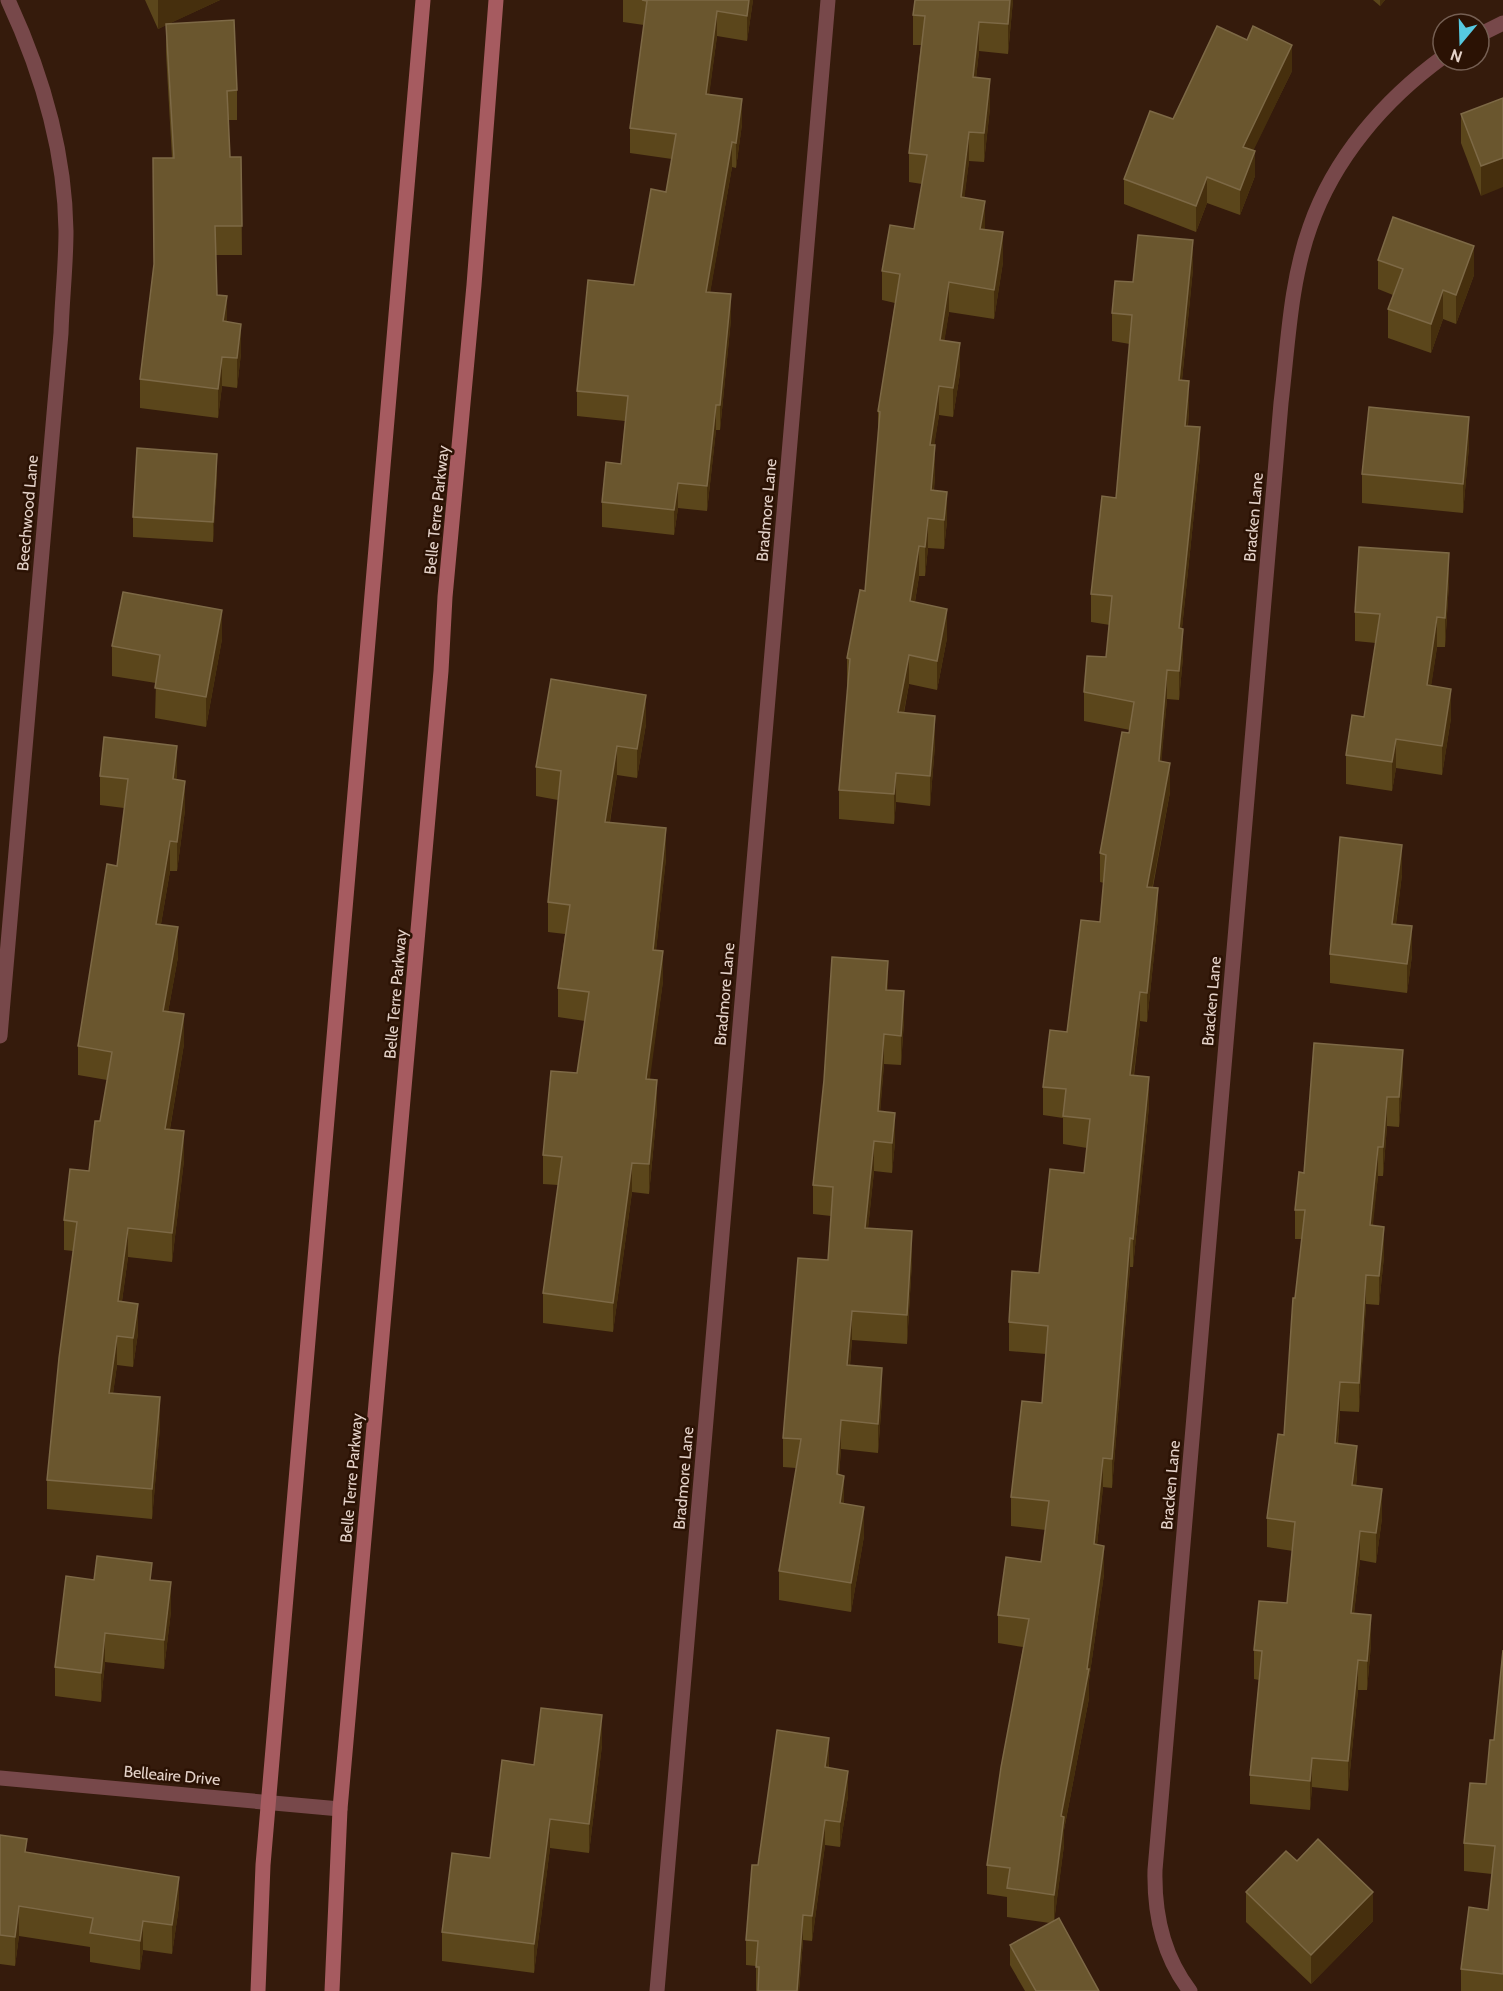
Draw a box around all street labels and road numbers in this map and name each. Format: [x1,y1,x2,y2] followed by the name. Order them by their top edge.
[420,444,453,576] street label: Belle Terre Parkway
[13,454,42,572] street label: Beechwood Lane
[753,458,780,562] street label: Bradmore Lane
[1240,472,1267,563] street label: Bracken Lane
[380,928,411,1060] street label: Belle Terre Parkway
[711,942,738,1046] street label: Bradmore Lane
[1198,956,1225,1047] street label: Bracken Lane
[336,1412,367,1544] street label: Belle Terre Parkway
[670,1426,697,1530] street label: Bradmore Lane
[1157,1440,1184,1531] street label: Bracken Lane
[123,1762,221,1789] street label: Belleaire Drive

